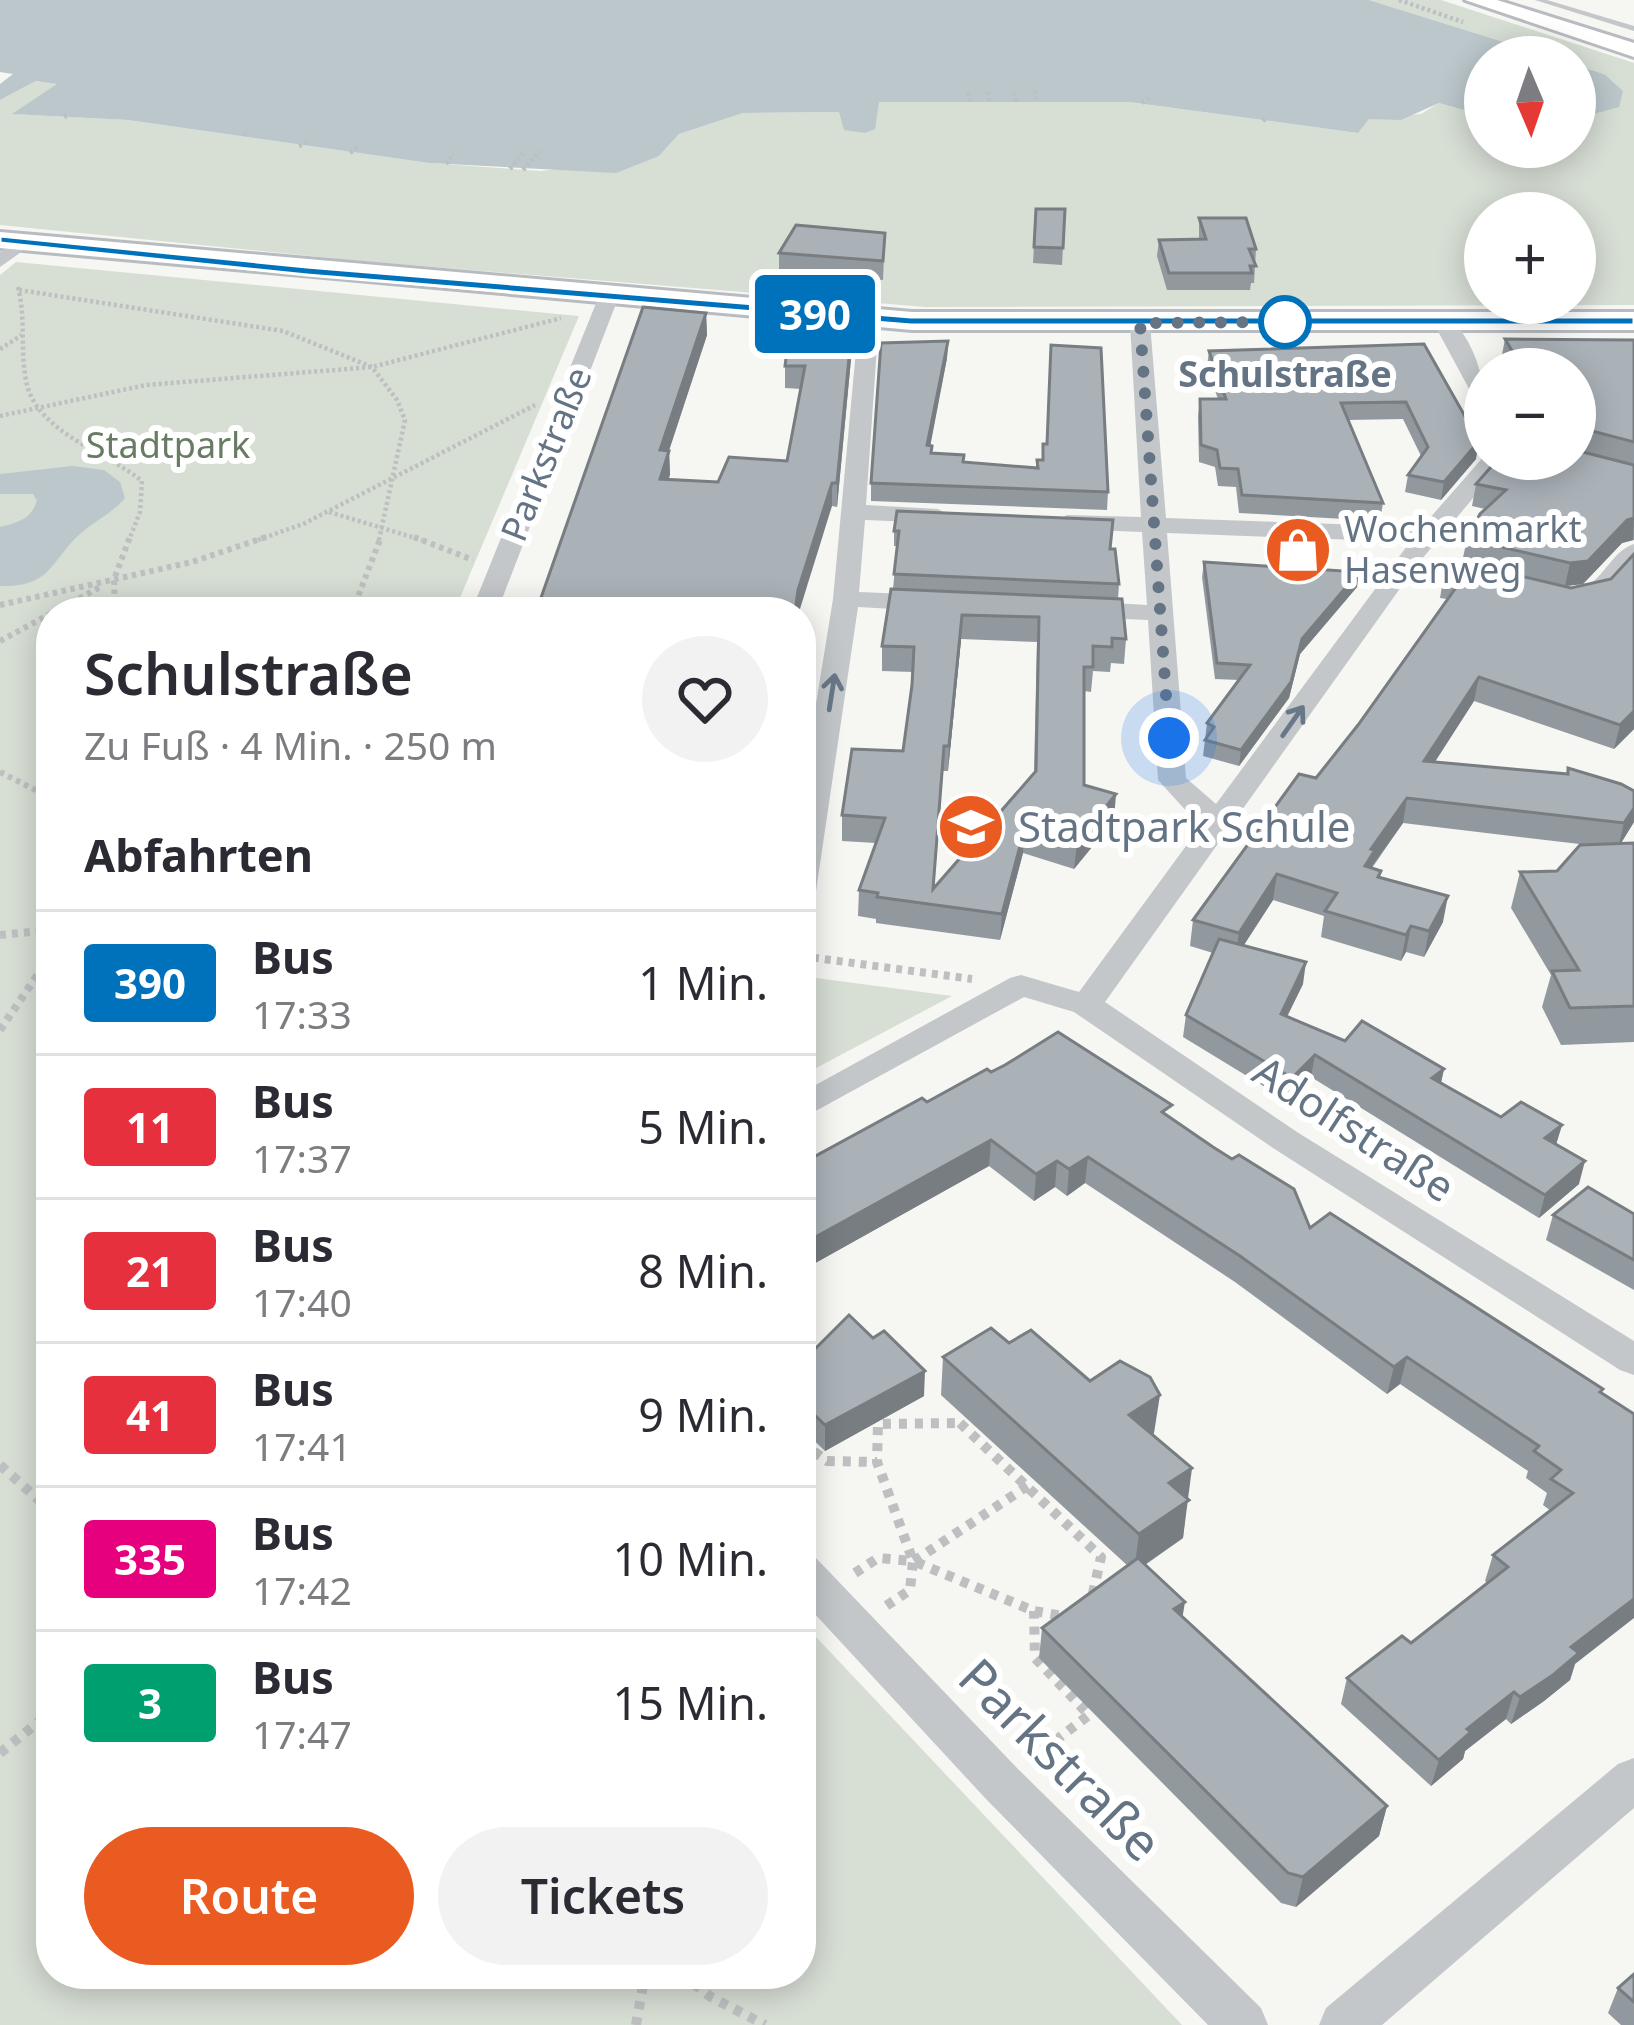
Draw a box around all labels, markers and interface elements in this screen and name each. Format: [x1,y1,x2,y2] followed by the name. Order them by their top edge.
[1464,36,1596,168] north arrow
[1464,36,1596,480] map controls
[1464,192,1596,324] button: +
[746,275,884,353] line badge: 390
[779,285,851,342] text: 390
[1260,297,1310,347] marker: Schulstraße
[1464,348,1596,480] button: −
[1178,349,1392,398] place label: Schulstraße
[488,359,603,548] street label: Parkstraße
[86,420,250,469] park label: Stadtpark
[1344,504,1582,594] place label: Wochenmarkt Hasenweg
[1263,515,1333,585] shop icon: Wochenmarkt Hasenweg
[84,634,413,712] text: Schulstraße
[642,636,768,762] button: heart
[821,673,844,712] one-way arrow
[1280,705,1305,738] one-way arrow
[1139,708,1199,768] your location
[84,718,497,771] text: Zu Fuß · 4 Min. · 250 m
[936,792,1006,862] school or university icon: Stadtpark Schule
[1018,797,1351,854] place label: Stadtpark Schule
[84,824,313,885] text: Abfahrten
[252,926,334,987] text: Bus
[638,952,768,1013] text: 1 Min.
[114,954,186,1011] text: 390
[252,987,352,1040] text: 17:33
[1243,1042,1466,1214] street label: Adolfstraße
[252,1070,334,1131] text: Bus
[638,1096,768,1157] text: 5 Min.
[126,1098,174,1155] text: 11
[252,1131,352,1184] text: 17:37
[252,1214,334,1275] text: Bus
[638,1240,768,1301] text: 8 Min.
[126,1242,174,1299] text: 21
[252,1275,352,1328] text: 17:40
[252,1358,334,1419] text: Bus
[638,1384,768,1445] text: 9 Min.
[126,1386,174,1443] text: 41
[252,1419,352,1472] text: 17:41
[252,1502,334,1563] text: Bus
[613,1528,768,1589] text: 10 Min.
[114,1530,186,1587] text: 335
[252,1563,352,1616] text: 17:42
[945,1642,1178,1875] street label: Parkstraße
[252,1646,334,1707] text: Bus
[613,1672,768,1733] text: 15 Min.
[138,1674,162,1731] text: 3
[252,1707,352,1760] text: 17:47
[84,1827,414,1965] button: Route
[438,1827,768,1965] button: Tickets

